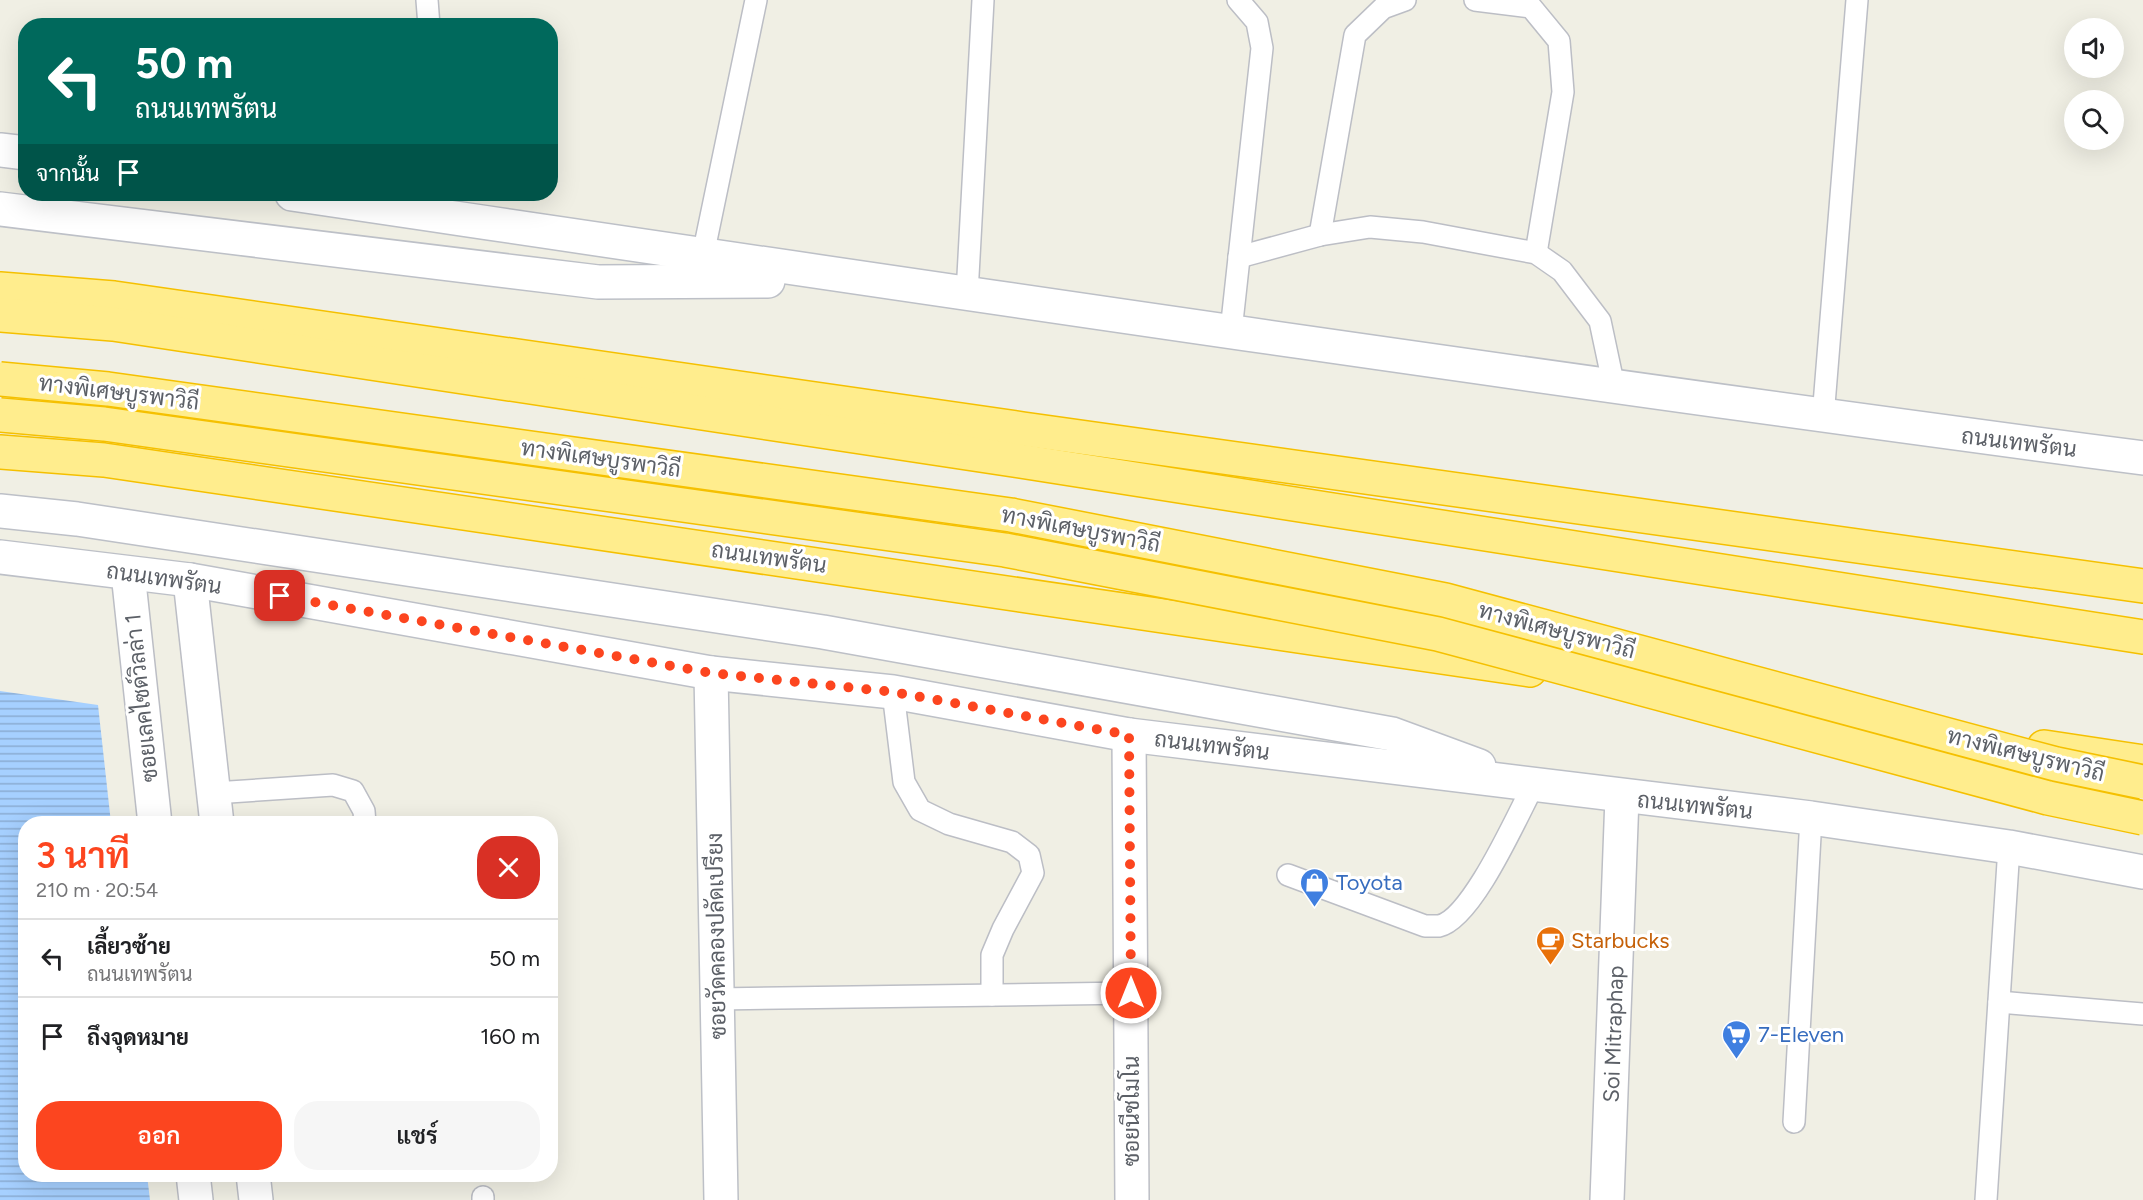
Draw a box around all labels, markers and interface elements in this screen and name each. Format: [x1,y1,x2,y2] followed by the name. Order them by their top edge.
[2064,18,2124,150] map controls
[2064,18,2124,78] button: sound
[135,38,233,89] text: 50 m
[36,42,114,120] icon: left
[2064,90,2124,150] button: search
[135,92,277,125] text: ถนนเทพรัตน
[112,156,145,189] icon: arrive
[36,160,100,187] text: จากนั้น
[37,369,201,418] street label: ทางพิเศษบูรพาวิถี
[1960,422,2078,463] street label: ถนนเทพรัตน
[519,434,683,485] street label: ทางพิเศษบูรพาวิถี
[999,501,1163,560] street label: ทางพิเศษบูรพาวิถี
[710,536,828,579] street label: ถนนเทพรัตน
[105,557,223,600] street label: ถนนเทพรัตน
[254,570,305,621] pin
[263,579,296,612] icon: arrive
[1475,597,1638,666] street label: ทางพิเศษบูรพาวิถี
[118,612,164,784] street label: ซอยเลคไซด์วิลล่า 1
[1944,722,2107,789] street label: ทางพิเศษบูรพาวิถี
[1153,725,1271,766] street label: ถนนเทพรัตน
[1636,786,1754,825] street label: ถนนเทพรัตน
[701,832,732,1040] street label: ซอยวัดคลองปลัดเปรียง
[36,834,130,877] text: 3 นาที
[477,836,540,899] button: close
[1299,866,1331,908] shop icon: Toyota
[1336,869,1403,896] place label: Toyota
[36,878,158,902] text: 210 m · 20:54
[1534,924,1566,966] cafe icon: Starbucks
[1571,927,1669,954] place label: Starbucks
[87,933,171,960] text: เลี้ยวซ้าย
[36,942,69,975] icon: left
[489,945,540,972] text: 50 m
[1099,961,1163,1025] position arrow
[87,962,192,986] text: ถนนเทพรัตน
[1598,965,1629,1103] street label: Soi Mitraphap
[1721,1018,1753,1060] supermarket icon: 7-Eleven
[36,1020,69,1053] icon: arrive
[1758,1021,1844,1048] place label: 7-Eleven
[480,1023,540,1050] text: 160 m
[87,1024,189,1051] text: ถึงจุดหมาย
[1117,1056,1145,1166] street label: ซอยนีชโมโน
[36,1101,282,1170] button: ออก
[294,1101,540,1170] button: แชร์

